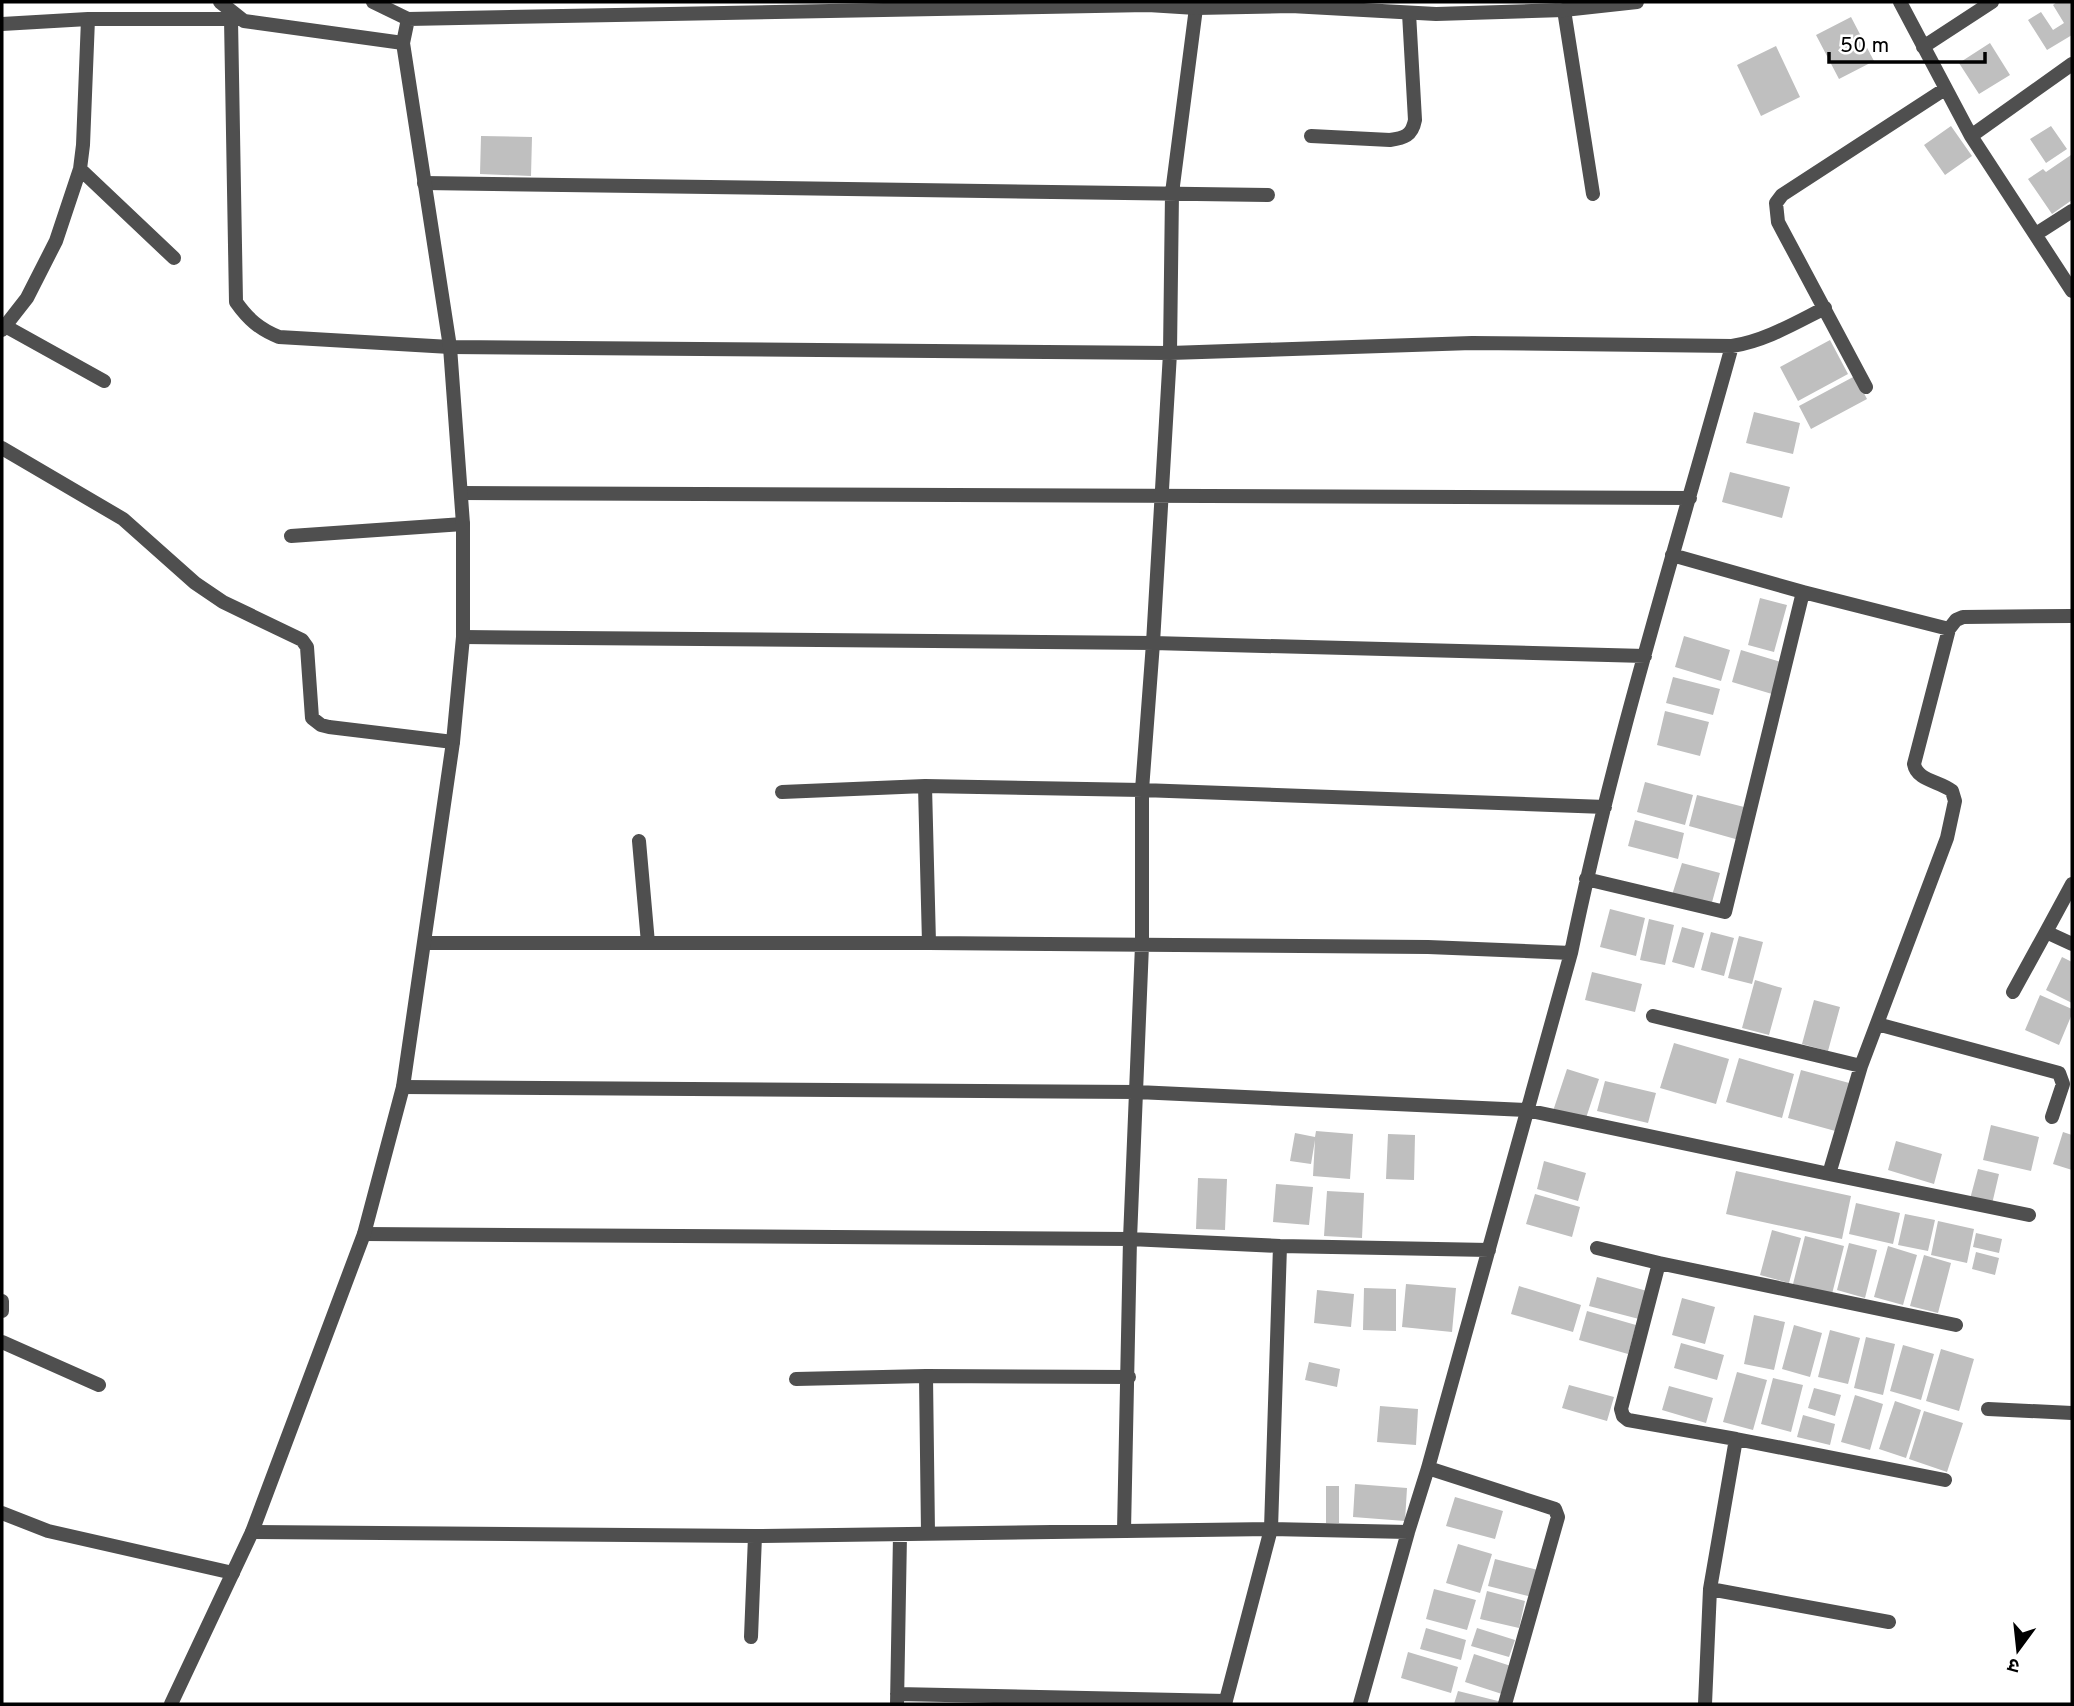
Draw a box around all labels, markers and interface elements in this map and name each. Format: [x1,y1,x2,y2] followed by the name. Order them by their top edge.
[1829,21,1985,65] scale bar
[1840,33,1889,60] text: 50 m
[1983,1615,2053,1685] north arrow
[2005,1651,2023,1678] text: उ

